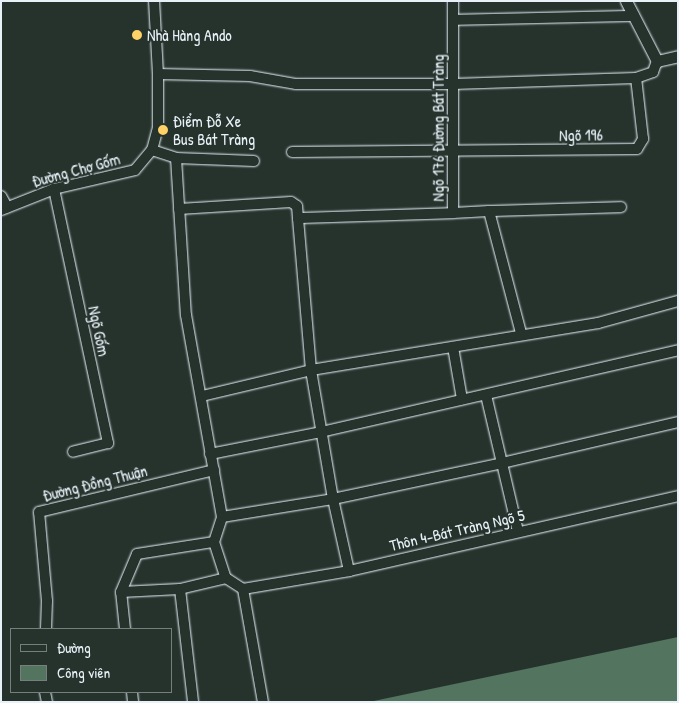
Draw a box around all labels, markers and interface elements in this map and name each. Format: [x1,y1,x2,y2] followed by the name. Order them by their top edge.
[147,25,232,45] place label: Nhà Hàng Ando
[131,29,143,41] marker: Nhà Hàng Ando
[428,54,448,202] street label: Ngõ 176 Đường Bát Tràng
[173,111,255,149] place label: Điểm Đỗ Xe Bus Bát Tràng
[157,124,169,136] marker: Điểm Đỗ Xe Bus Bát Tràng
[559,125,603,145] street label: Ngõ 196
[30,149,122,191] street label: Đường Chợ Gốm
[84,304,114,358] street label: Ngõ Gốm
[41,461,149,505] street label: Đường Đồng Thuận
[388,505,526,555] street label: Thôn 4-Bát Tràng Ngõ 5
[10,628,172,693] legend
[57,637,91,658] text: Đường
[57,662,110,683] text: Công viên

